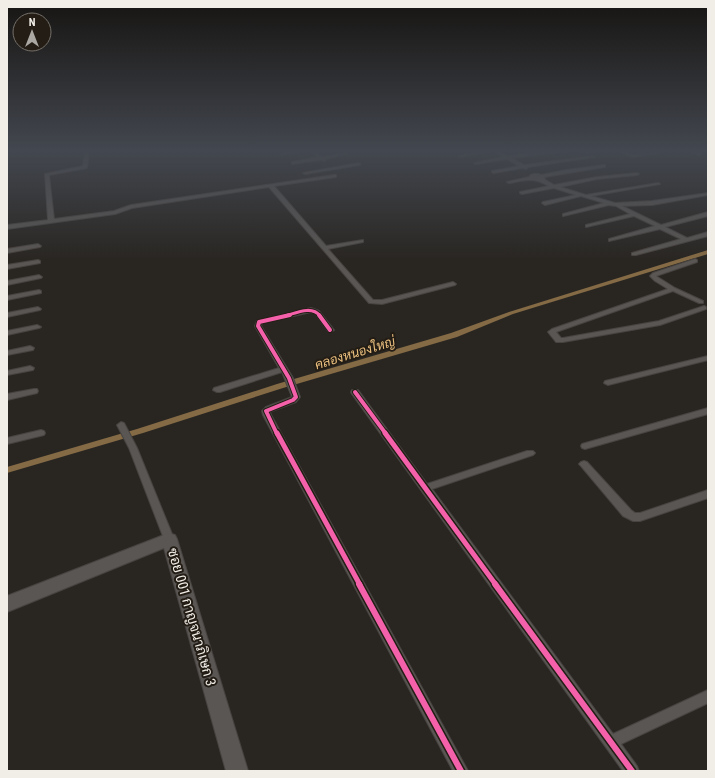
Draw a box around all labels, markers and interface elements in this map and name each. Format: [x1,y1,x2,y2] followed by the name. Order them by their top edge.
[12,12,52,52] north arrow
[29,16,36,29] text: N
[313,332,398,373] water label: คลองหนองใหญ่
[164,546,219,688] street label: ซอย 001 กาญจนาภิเษก 3

